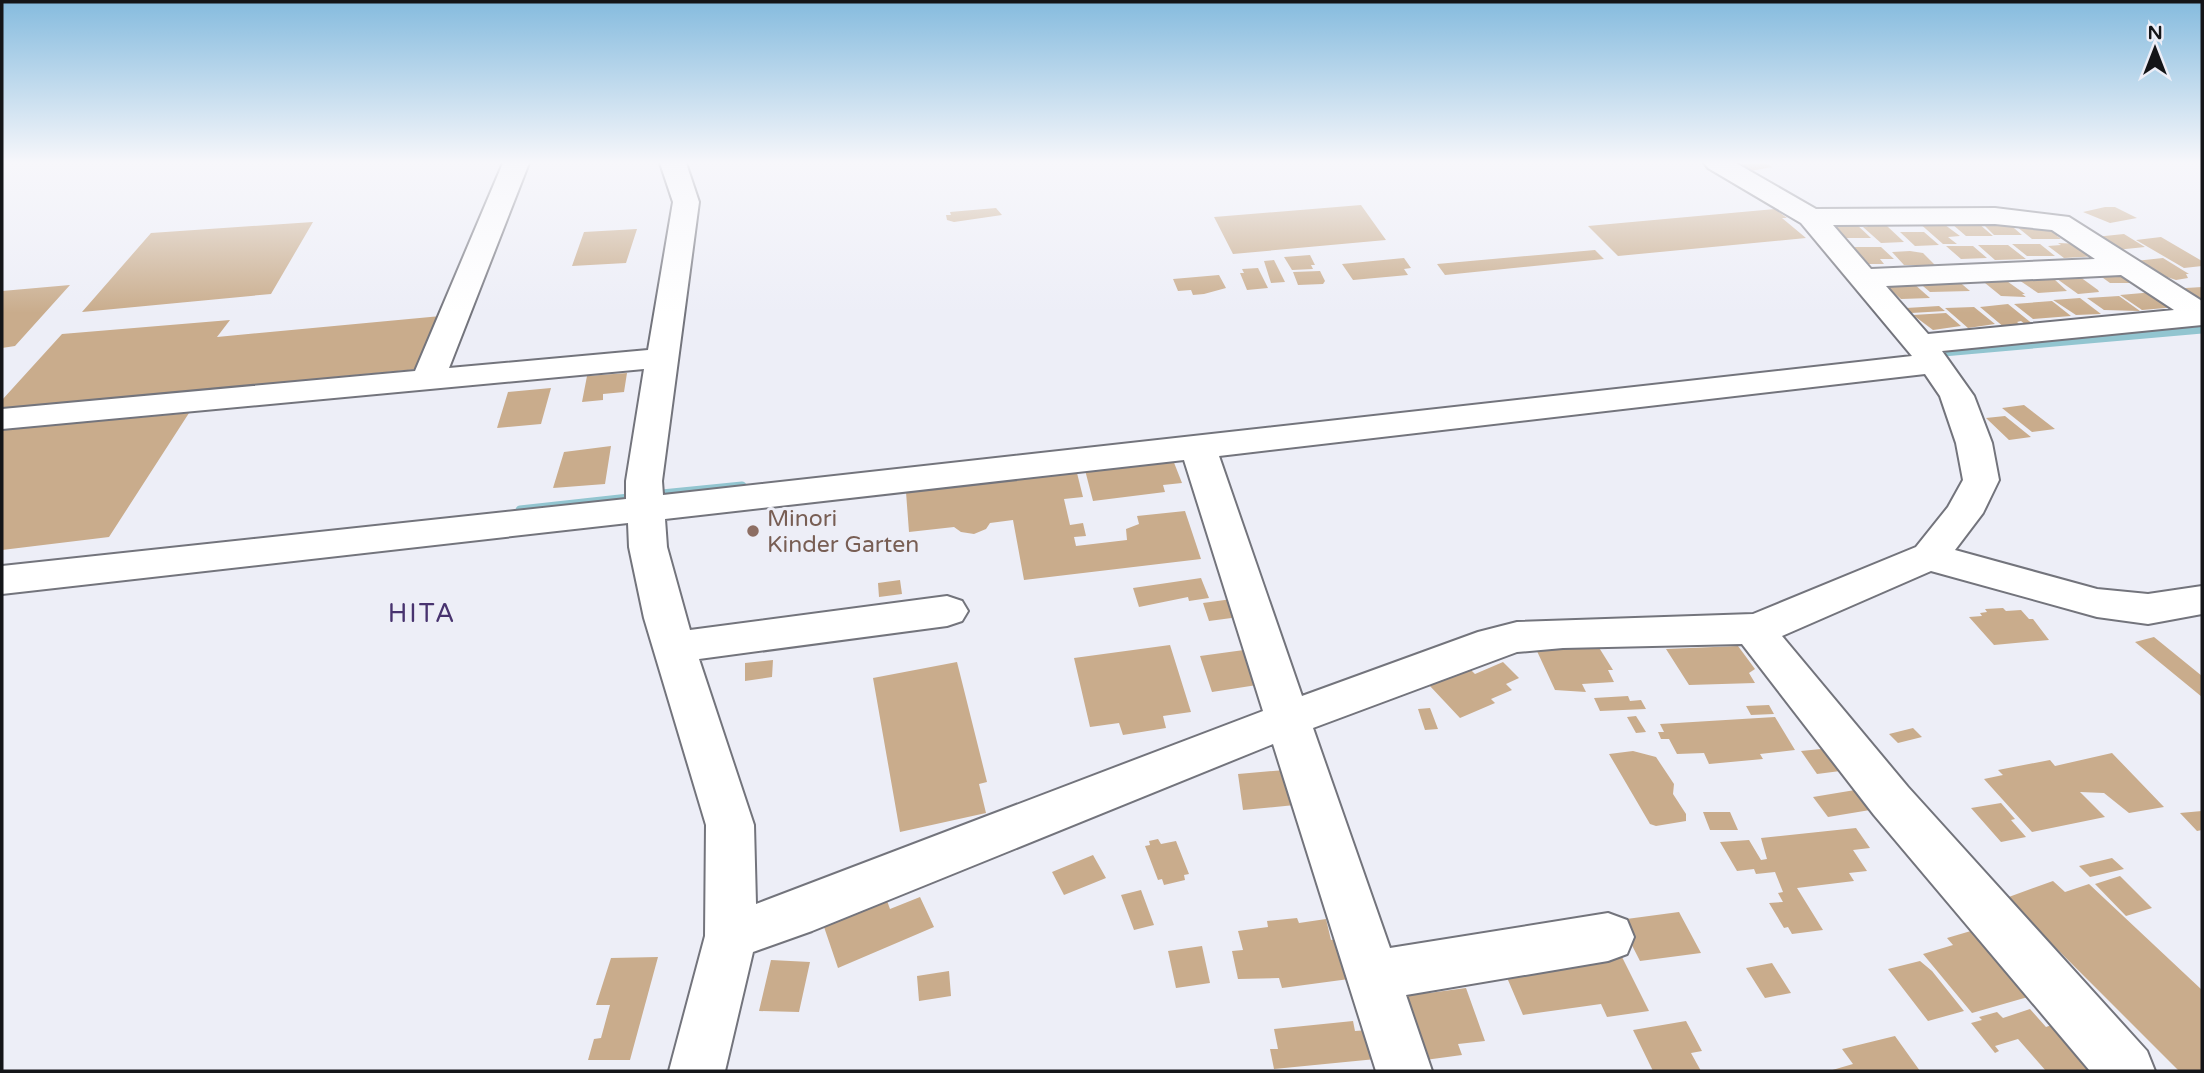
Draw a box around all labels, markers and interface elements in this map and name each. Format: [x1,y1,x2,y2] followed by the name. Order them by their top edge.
[2120,14,2190,84] north arrow
[2147,22,2163,44] text: N
[767,505,919,559] place label: Minori Kinder Garten
[745,523,761,539] marker: Minori Kinder Garten
[388,598,456,629] district label: HITA

